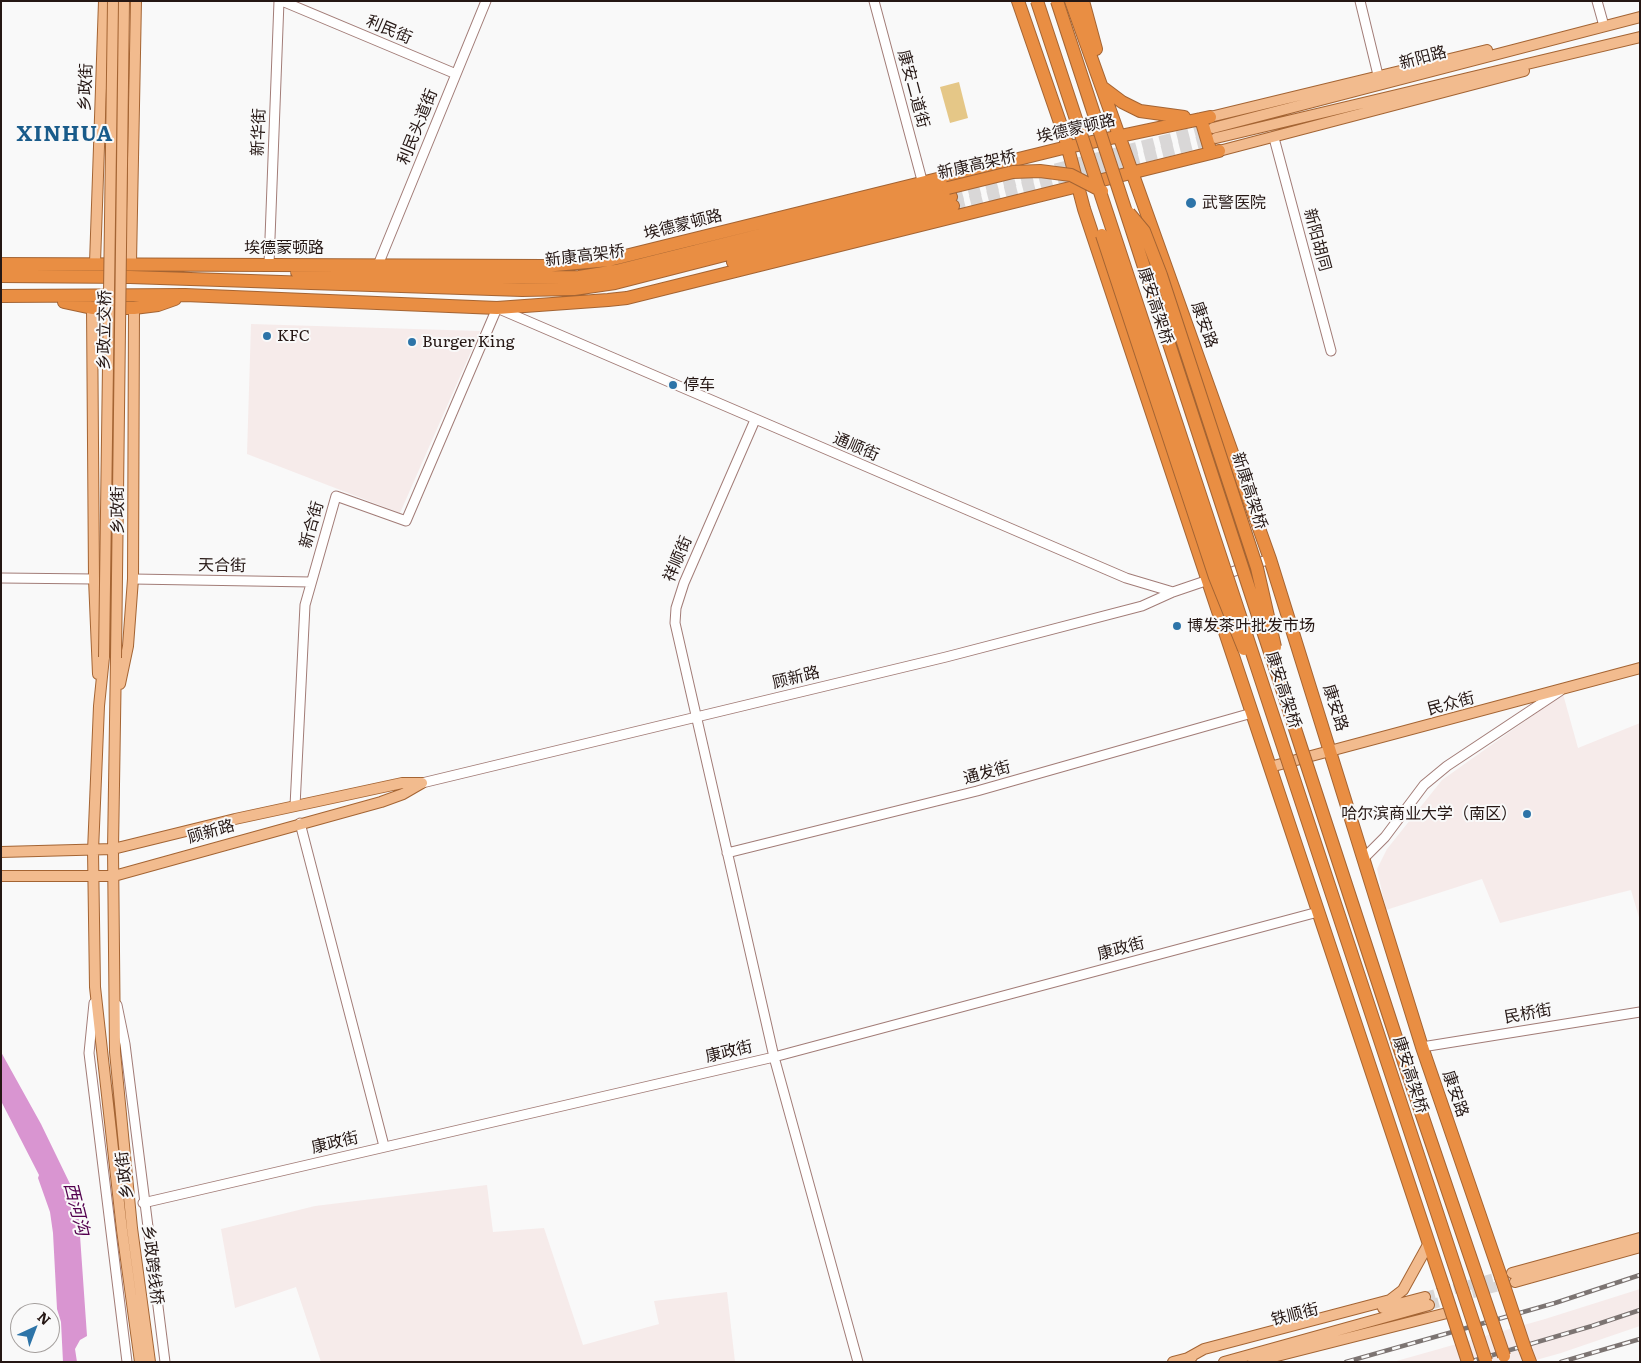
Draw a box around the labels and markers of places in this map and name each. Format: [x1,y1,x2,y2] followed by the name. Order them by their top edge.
[1202,193,1266,213] place label: 武警医院
[1184,196,1198,210] marker: 武警医院
[277,326,310,346] place label: KFC
[261,330,273,342] marker: KFC
[422,332,515,352] place label: Burger King
[406,336,418,348] marker: Burger King
[683,375,715,395] place label: 停车
[667,379,679,391] marker: 停车
[1187,616,1315,636] place label: 博发茶叶批发市场
[1171,620,1183,632] marker: 博发茶叶批发市场
[1341,804,1517,824] place label: 哈尔滨商业大学（南区）
[1521,808,1533,820] marker: 哈尔滨商业大学（南区）

